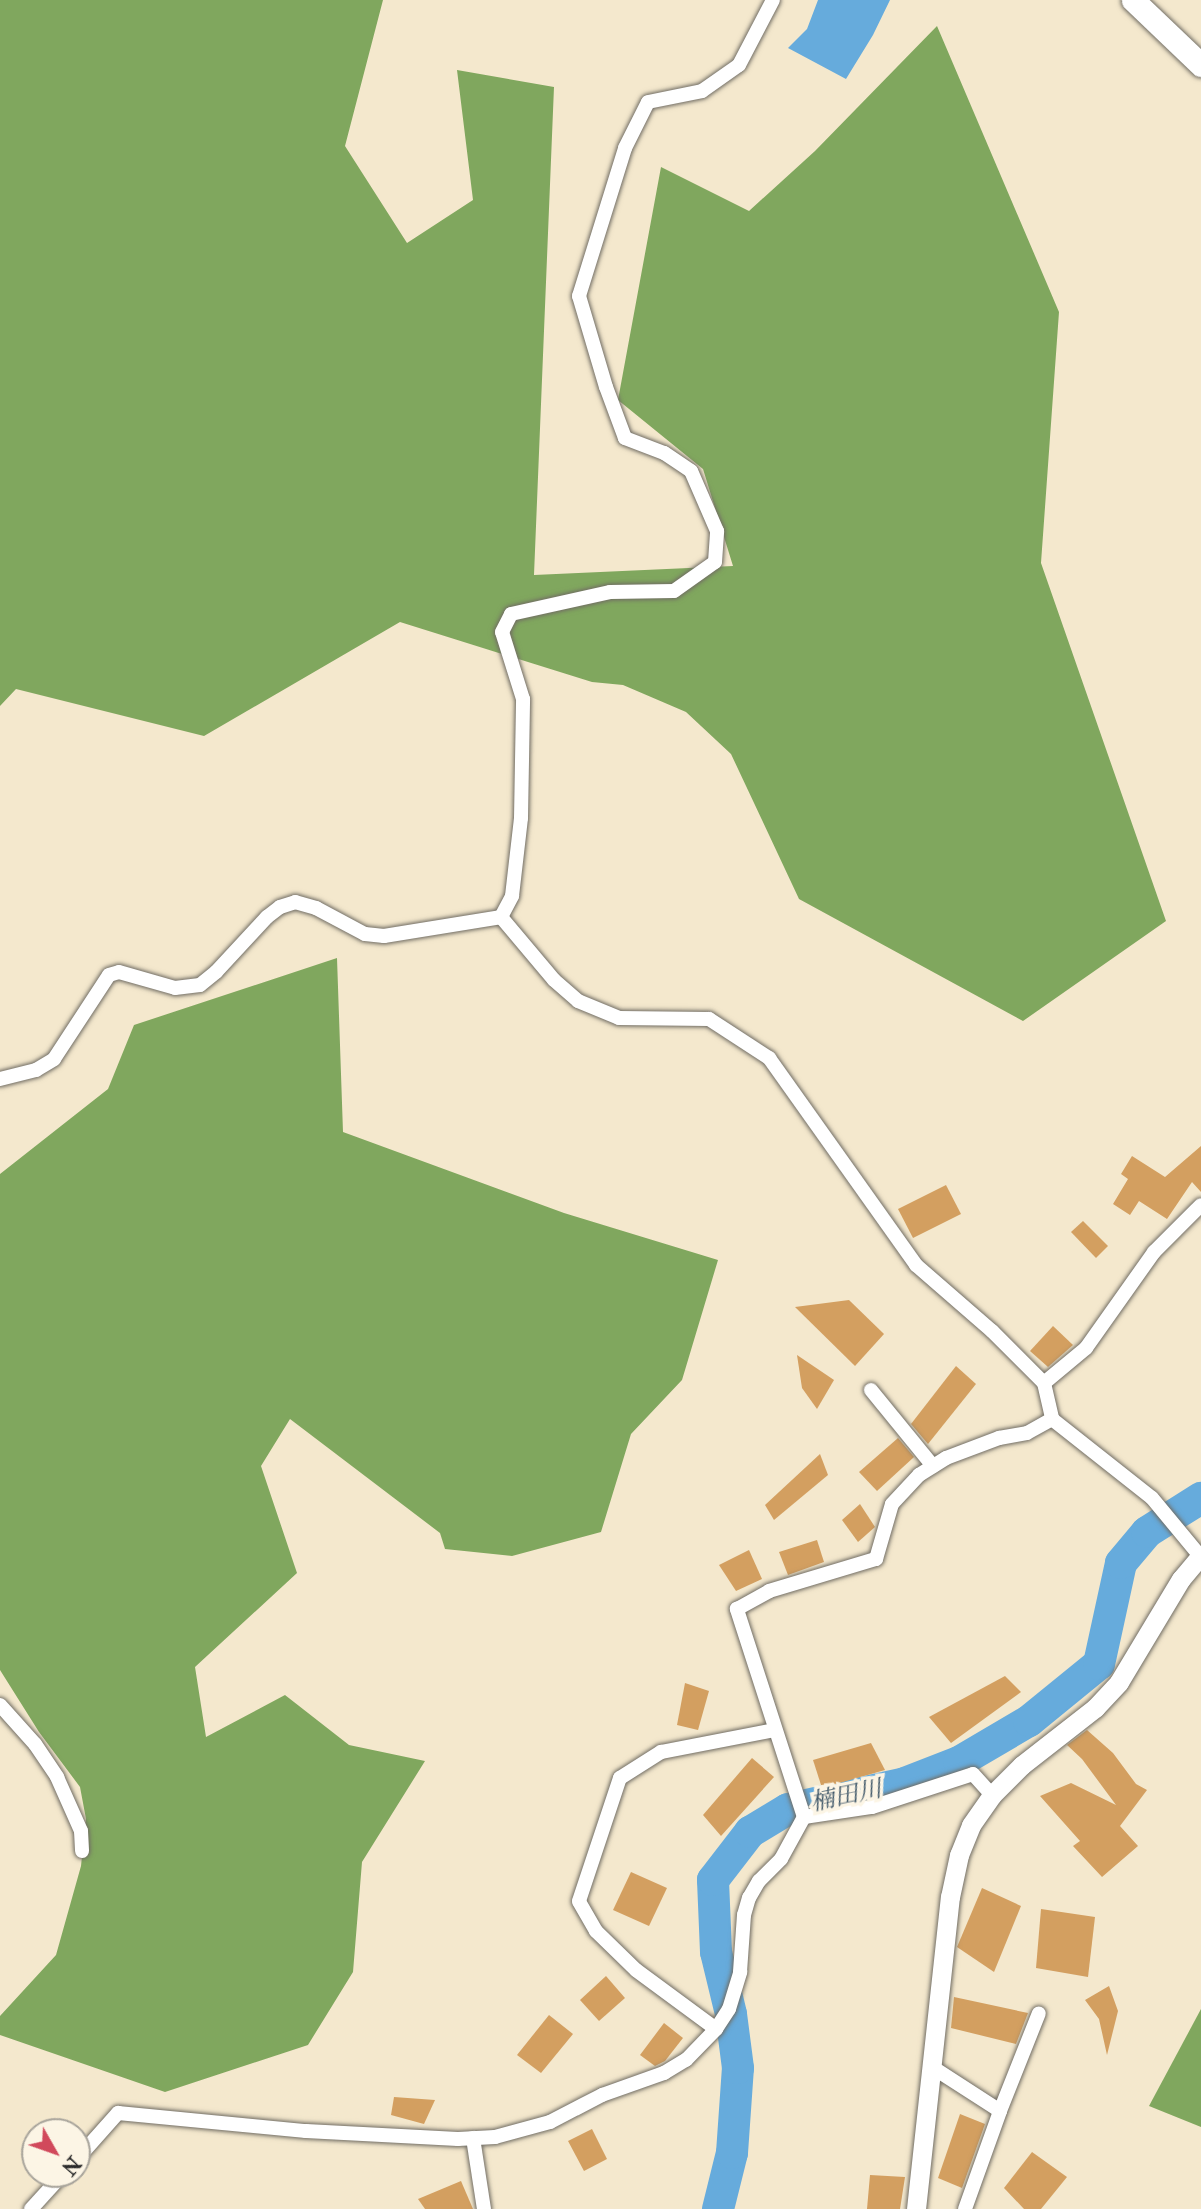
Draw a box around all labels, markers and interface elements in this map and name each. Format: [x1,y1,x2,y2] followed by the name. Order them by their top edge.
[808,1774,884,1818] water label: 楠田川
[21,2118,91,2188] north arrow
[56,2151,85,2179] text: N

